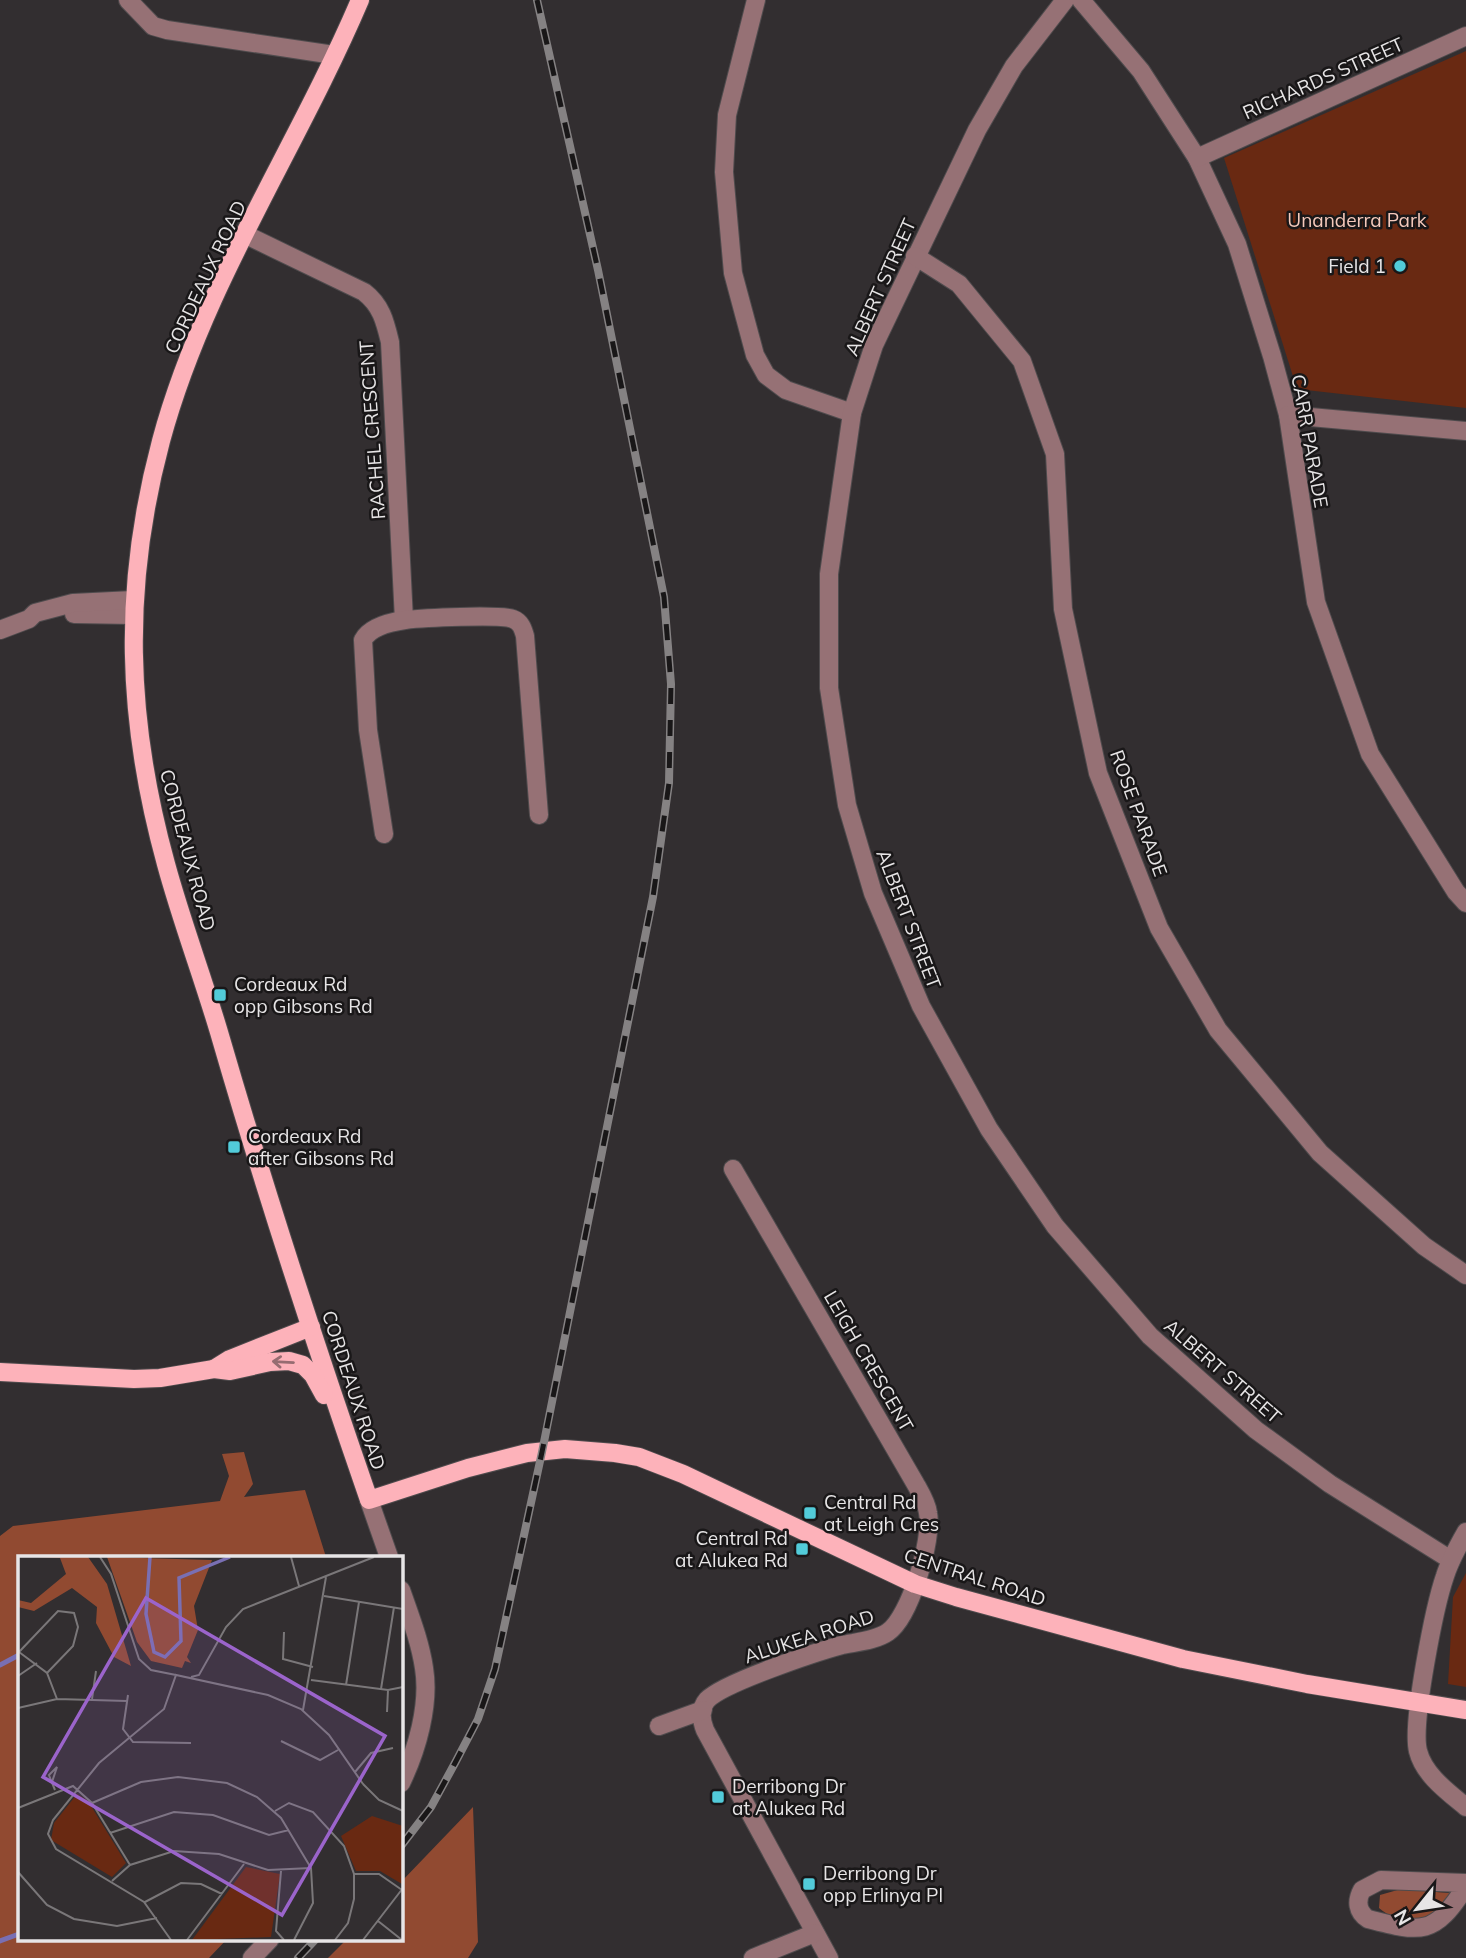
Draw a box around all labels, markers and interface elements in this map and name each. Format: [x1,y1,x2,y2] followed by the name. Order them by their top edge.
[1239,32,1408,124] street label: RICHARDS STREET
[159,197,251,357] street label: CORDEAUX ROAD
[1287,208,1427,232] park label: Unanderra Park
[839,214,921,359] street label: ALBERT STREET
[1328,254,1386,278] place label: Field 1
[1392,258,1408,274] marker: Field 1
[354,339,390,520] street label: RACHEL CRESCENT
[1286,372,1334,510] street label: CARR PARADE
[1105,746,1173,880] street label: ROSE PARADE
[155,767,221,933] street label: CORDEAUX ROAD
[871,846,947,993] street label: ALBERT STREET
[234,972,373,1018] place label: Cordeaux Rd opp Gibsons Rd
[212,987,228,1003] marker: Cordeaux Rd opp Gibsons Rd
[248,1124,394,1170] place label: Cordeaux Rd after Gibsons Rd
[226,1139,242,1155] marker: Cordeaux Rd after Gibsons Rd
[819,1286,919,1436] street label: LEIGH CRESCENT
[317,1307,391,1473] street label: CORDEAUX ROAD
[1160,1314,1287,1429] street label: ALBERT STREET
[271,1356,294,1369] one-way arrow
[824,1490,939,1536] place label: Central Rd at Leigh Cres
[802,1505,818,1521] marker: Central Rd at Leigh Cres
[675,1526,788,1572] place label: Central Rd at Alukea Rd
[794,1541,810,1557] marker: Central Rd at Alukea Rd
[901,1543,1049,1611] street label: CENTRAL ROAD
[18,1556,402,1940] inset map
[741,1604,877,1668] street label: ALUKEA ROAD
[732,1774,846,1820] place label: Derribong Dr at Alukea Rd
[710,1789,726,1805] marker: Derribong Dr at Alukea Rd
[823,1861,943,1907] place label: Derribong Dr opp Erlinya Pl
[1382,1874,1452,1944] north arrow
[801,1876,817,1892] marker: Derribong Dr opp Erlinya Pl
[1388,1905,1416,1930] text: N

